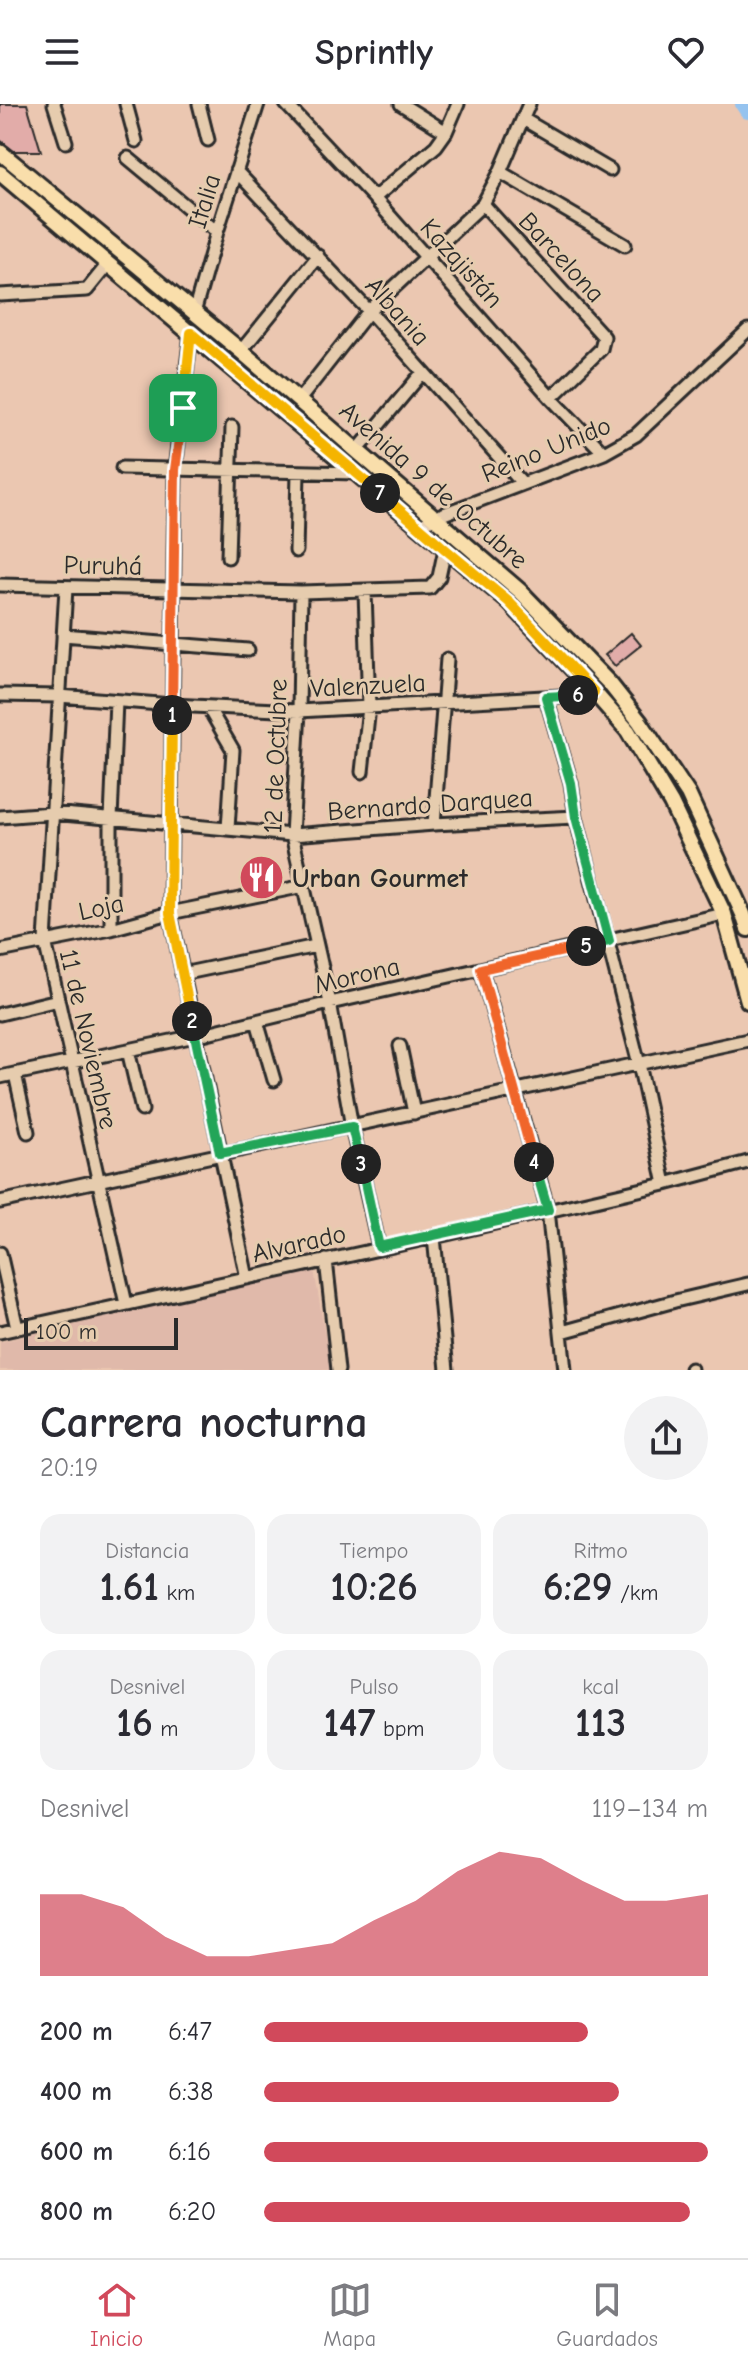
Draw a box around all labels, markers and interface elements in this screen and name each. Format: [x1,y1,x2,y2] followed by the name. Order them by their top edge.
[40,30,84,74] icon: menu
[664,30,708,74] icon: heart
[315,32,433,73] text: Sprintly
[183,170,227,232] street label: Italia
[512,207,610,309] street label: Barcelona
[414,213,509,314] street label: Kazajistán
[359,271,436,352] street label: Albania
[149,374,217,442] pin
[161,386,205,430] icon: arrive
[333,396,534,576] street label: Avenida 9 de Octubre
[477,410,615,489] street label: Reino Unido
[360,473,400,513] pin: 7
[375,480,385,506] text: 7
[63,550,143,582] street label: Puruhá
[310,668,427,704] street label: Valenzuela
[558,675,598,715] pin: 6
[258,678,294,834] street label: 12 de Octubre
[572,682,584,708] text: 6
[152,695,192,735] pin: 1
[168,702,176,728] text: 1
[326,783,534,827] street label: Bernardo Darquea
[237,854,285,902] restaurant icon: Urban Gourmet
[292,864,468,894] place label: Urban Gourmet
[76,889,127,927] street label: Loja
[566,926,606,966] pin: 5
[580,933,592,959] text: 5
[53,946,123,1132] street label: 11 de Noviembre
[311,952,403,1000] street label: Morona
[172,1001,212,1041] pin: 2
[187,1008,197,1034] text: 2
[514,1142,554,1182] pin: 4
[341,1144,381,1184] pin: 3
[529,1149,539,1175] text: 4
[356,1151,366,1177] text: 3
[249,1219,349,1269] street label: Alvarado
[24,1314,178,1350] scale bar
[36,1319,97,1345] text: 100 m
[624,1396,708,1480] button: share
[40,1397,368,1448] text: Carrera nocturna
[40,1453,98,1483] text: 20:19
[105,1538,189,1564] text: Distancia
[339,1538,409,1564] text: Tiempo
[574,1538,628,1564] text: Ritmo
[99,1564,159,1610] text: 1.61
[330,1564,418,1610] text: 10:26
[543,1564,613,1610] text: 6:29
[159,1580,195,1606] text: km
[613,1580,659,1606] text: /km
[109,1674,185,1700] text: Desnivel
[349,1674,399,1700] text: Pulso
[582,1674,619,1700] text: kcal
[116,1700,153,1746] text: 16
[323,1700,376,1746] text: 147
[575,1700,626,1746] text: 113
[153,1716,178,1742] text: m
[376,1716,425,1742] text: bpm
[40,1794,130,1824] text: Desnivel
[592,1794,708,1824] text: 119–134 m
[40,2017,113,2047] text: 200 m
[168,2017,212,2047] text: 6:47
[40,2077,112,2107] text: 400 m
[168,2077,213,2107] text: 6:38
[40,2137,113,2167] text: 600 m
[168,2137,211,2167] text: 6:16
[40,2197,113,2227] text: 800 m
[168,2197,216,2227] text: 6:20
[90,2278,143,2352] tab: Inicio
[323,2278,376,2352] tab: Mapa
[556,2278,658,2352] tab: Guardados

